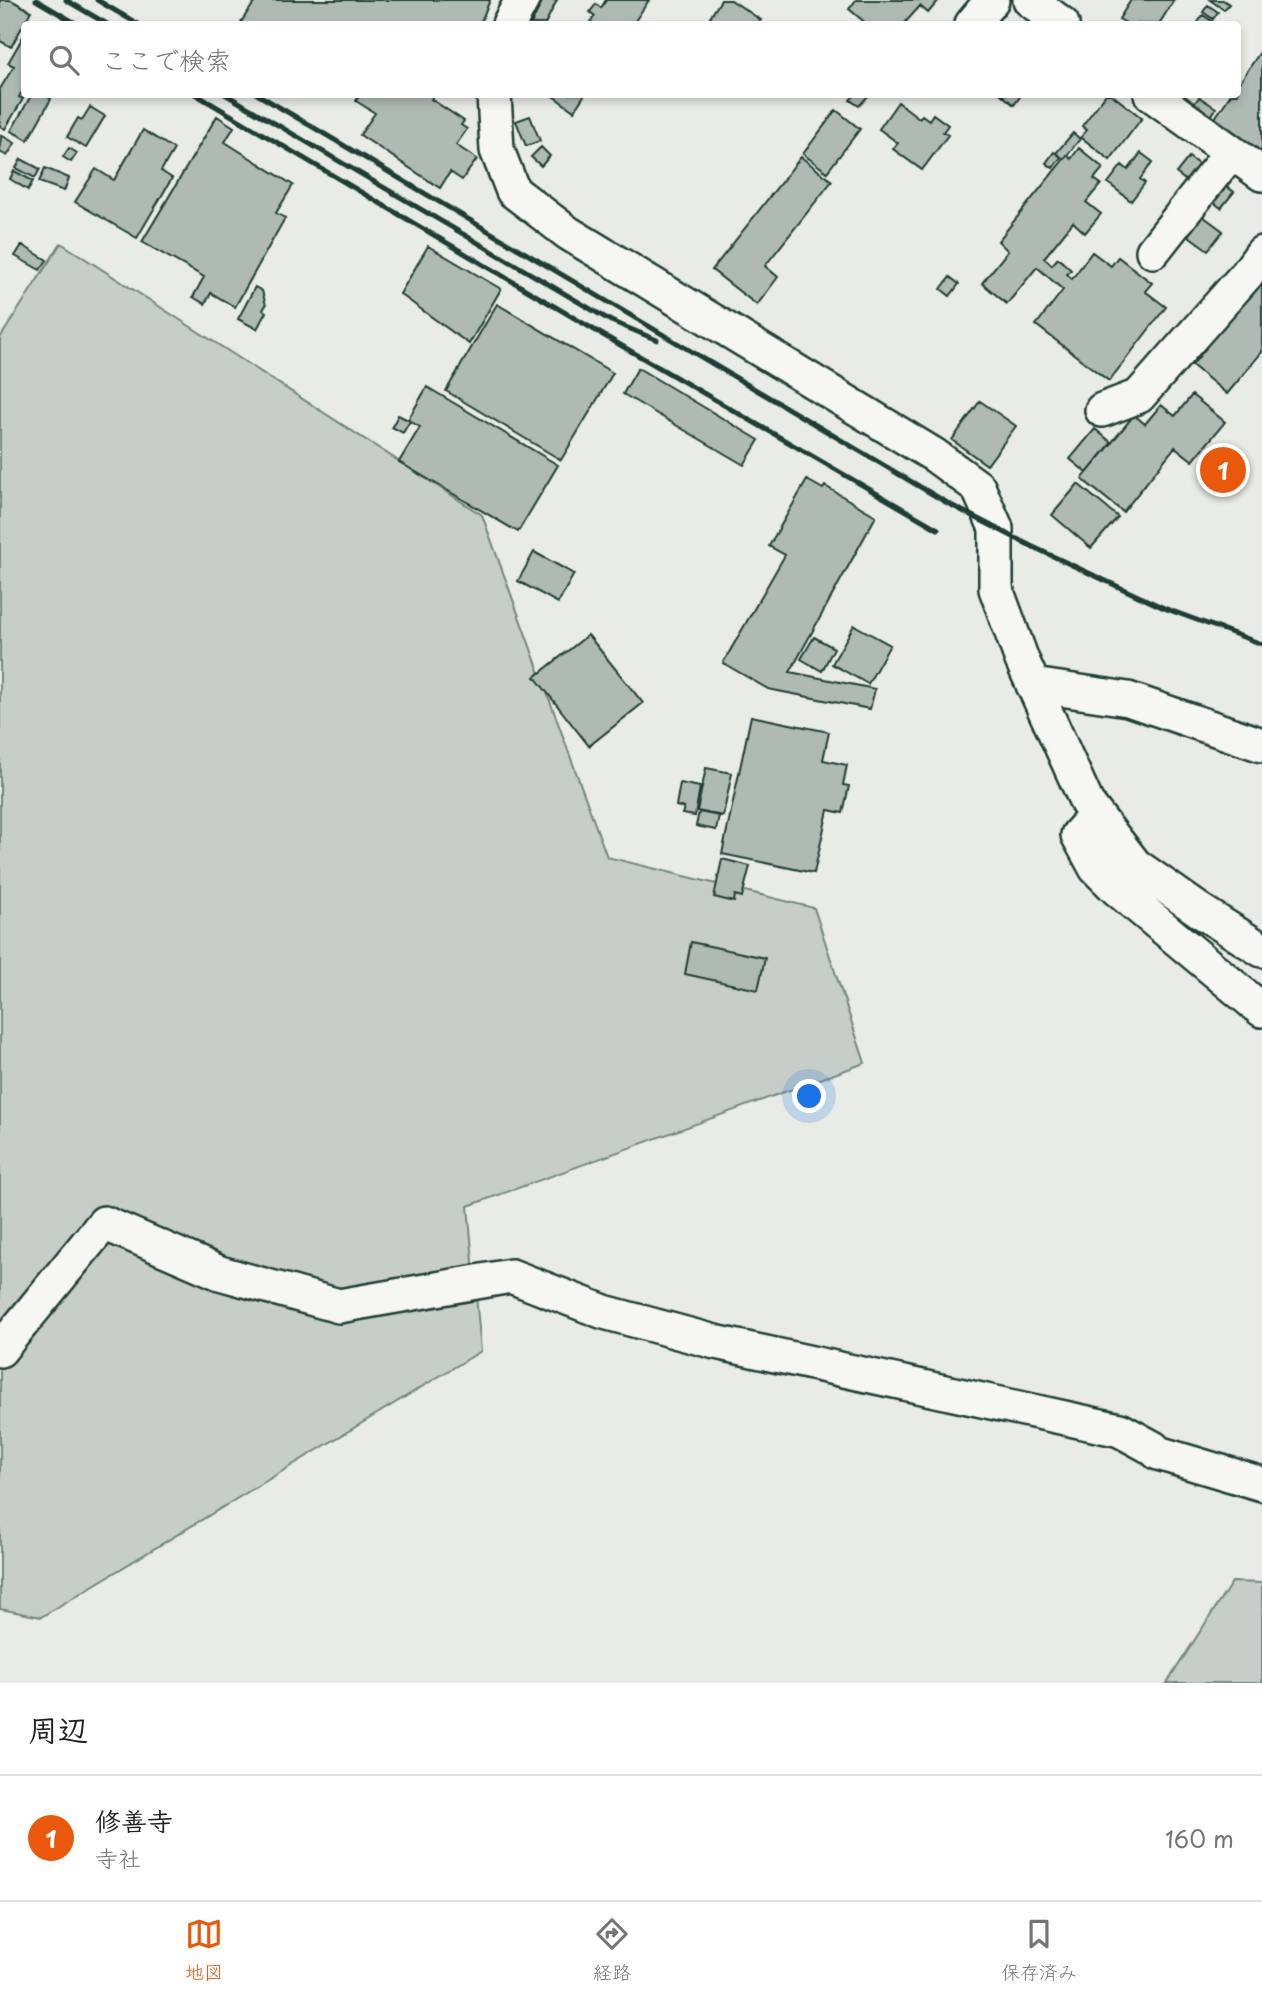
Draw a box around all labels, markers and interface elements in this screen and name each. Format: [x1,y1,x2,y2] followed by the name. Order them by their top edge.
[21,21,1241,98] search box
[101,40,231,79] text: ここで検索
[45,41,83,79] icon: search
[1200,444,1246,496] pin: 1
[792,1079,826,1113] your location
[28,1706,88,1751] text: 周辺
[95,1801,173,1840] text: 修善寺
[46,1821,57,1856] text: 1
[1165,1821,1234,1856] text: 160 m
[95,1840,141,1875] text: 寺社
[185,1915,223,1985] tab: 地図
[593,1915,631,1985] tab: 経路
[1001,1915,1077,1985] tab: 保存済み

